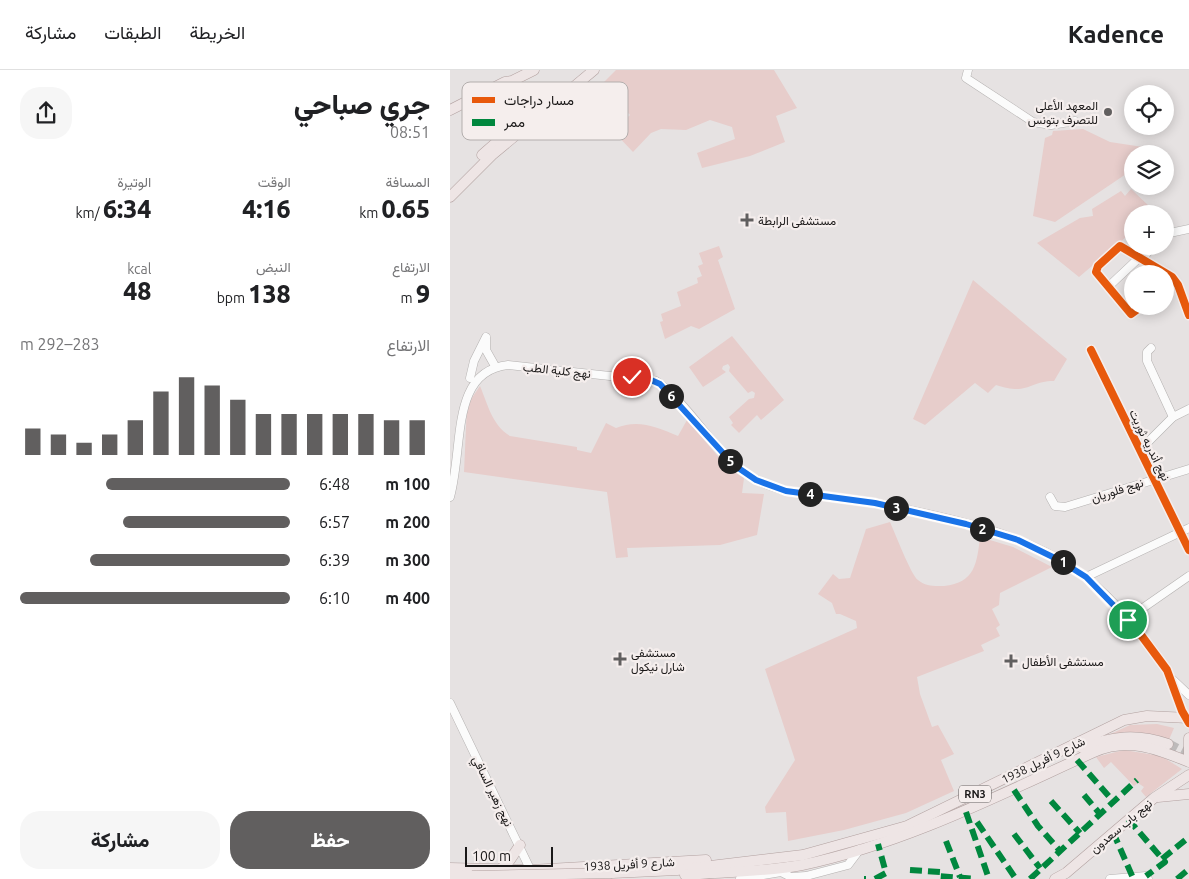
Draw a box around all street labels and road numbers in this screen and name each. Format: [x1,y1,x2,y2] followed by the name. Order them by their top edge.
[522,360,592,383] street label: نهج كلية الطب
[1124,407,1173,484] street label: نهج أندريه ثوريت
[1089,475,1146,507] street label: نهج فلوريان
[999,734,1088,789] street label: شارع 9 أفريل 1938
[467,754,516,830] street label: نهج زهير السافي
[959,786,991,802] road number: RN3
[1088,796,1156,858] street label: نهج باب سعدون
[583,855,675,876] street label: شارع 9 أفريل 1938

